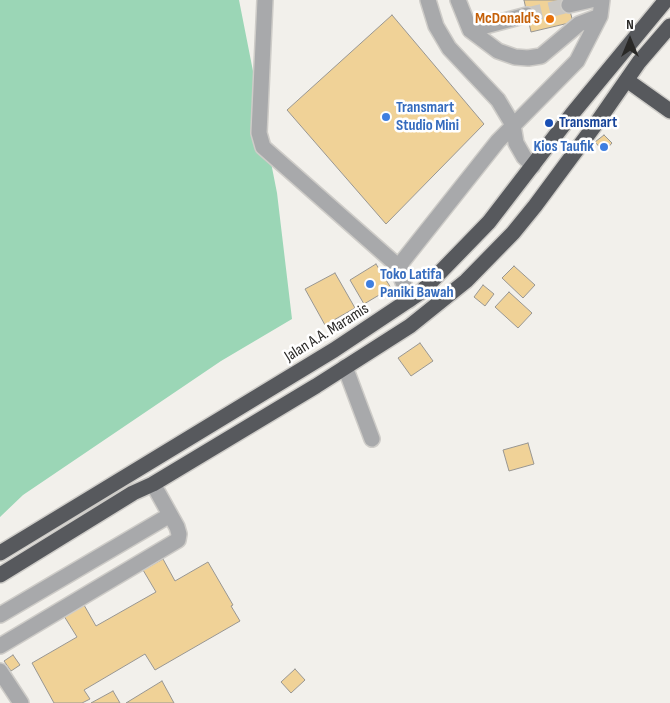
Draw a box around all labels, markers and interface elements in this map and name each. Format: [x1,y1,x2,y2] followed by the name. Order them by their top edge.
[475,9,540,29] place label: McDonald's
[544,13,556,25] marker: McDonald's
[605,15,655,65] north arrow
[626,16,634,33] text: N
[396,98,459,136] place label: Transmart Studio Mini
[380,111,392,123] marker: Transmart Studio Mini
[559,113,617,133] place label: Transmart
[543,117,555,129] marker: Transmart
[533,137,594,157] place label: Kios Taufik
[598,141,610,153] marker: Kios Taufik
[380,265,454,303] place label: Toko Latifa Paniki Bawah
[364,278,376,290] marker: Toko Latifa Paniki Bawah
[281,299,373,367] street label: Jalan A.A. Maramis

